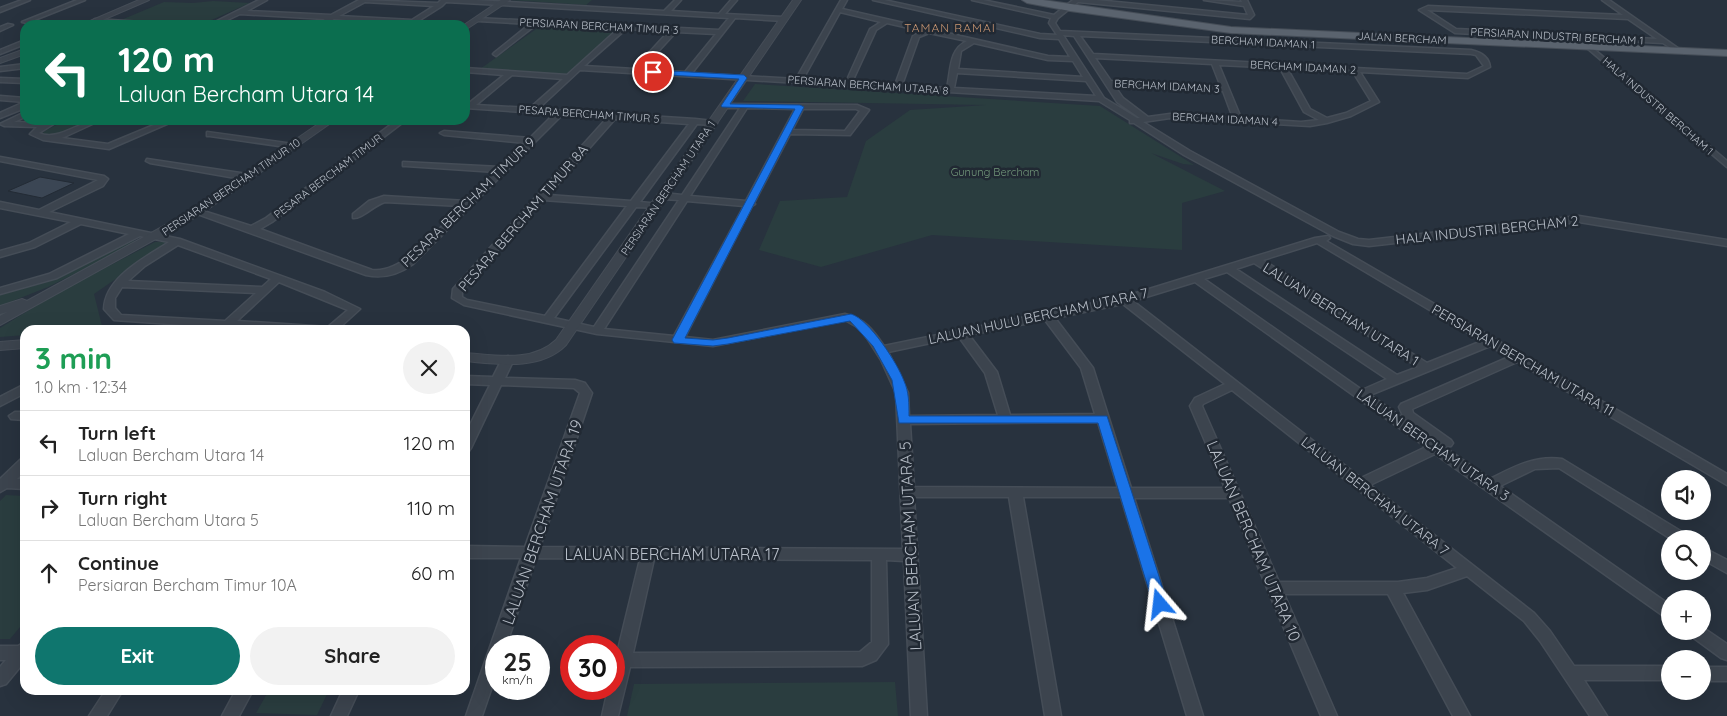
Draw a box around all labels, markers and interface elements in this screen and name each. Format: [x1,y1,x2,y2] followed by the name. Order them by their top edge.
[519,15,679,37] street label: PERSIARAN BERCHAM TIMUR 3
[904,20,996,35] district label: TAMAN RAMAI
[1470,24,1644,48] street label: PERSIARAN INDUSTRI BERCHAM 1
[1357,29,1447,47] street label: JALAN BERCHAM
[1211,32,1315,52] street label: BERCHAM IDAMAN 1
[118,37,215,81] text: 120 m
[35,40,100,105] icon: left
[632,51,674,93] pin
[1600,54,1716,158] street label: HALA INDUSTRI BERCHAM 1
[1250,57,1356,77] street label: BERCHAM IDAMAN 2
[639,58,667,86] icon: arrive
[787,72,949,98] street label: PERSIARAN BERCHAM UTARA 8
[1114,76,1220,96] street label: BERCHAM IDAMAN 3
[118,80,374,108] text: Laluan Bercham Utara 14
[518,102,660,126] street label: PESARA BERCHAM TIMUR 5
[1172,109,1278,129] street label: BERCHAM IDAMAN 4
[618,118,718,258] street label: PERSIARAN BERCHAM UTARA 1
[271,131,385,221] street label: PESARA BERCHAM TIMUR
[397,133,539,271] street label: PESARA BERCHAM TIMUR 9
[159,135,303,239] street label: PERSIARAN BERCHAM TIMUR 10
[454,141,592,295] street label: PESARA BERCHAM TIMUR 8A
[951,165,1039,179] park label: Gunung Bercham
[1395,211,1580,249] street label: HALA INDUSTRI BERCHAM 2
[1260,258,1422,370] street label: LALUAN BERCHAM UTARA 1
[927,284,1149,348] street label: LALUAN HULU BERCHAM UTARA 7
[1428,300,1618,420] street label: PERSIARAN BERCHAM UTARA 11
[35,339,112,377] text: 3 min
[403,342,455,394] button: close
[35,377,127,397] text: 1.0 km · 12:34
[1353,385,1513,505] street label: LALUAN BERCHAM UTARA 3
[497,417,587,627] street label: LALUAN BERCHAM UTARA 19
[78,421,156,445] text: Turn left
[35,429,63,457] icon: left
[404,431,455,455] text: 120 m
[1297,433,1453,559] street label: LALUAN BERCHAM UTARA 7
[1203,438,1305,644] street label: LALUAN BERCHAM UTARA 10
[895,441,925,651] street label: LALUAN BERCHAM UTARA 5
[78,445,264,465] text: Laluan Bercham Utara 14
[1661,470,1711,700] map controls
[1661,470,1711,520] button: sound
[78,486,167,510] text: Turn right
[35,494,63,522] icon: right
[407,496,455,520] text: 110 m
[78,510,259,530] text: Laluan Bercham Utara 5
[1661,530,1711,580] button: search
[565,544,779,564] street label: LALUAN BERCHAM UTARA 17
[78,551,159,575] text: Continue
[35,559,63,587] icon: ahead
[411,561,455,585] text: 60 m
[78,575,297,595] text: Persiaran Bercham Timur 10A
[1133,577,1185,629] position arrow
[1661,590,1711,640] button: +
[35,627,240,685] button: Exit
[250,627,455,685] button: Share
[560,635,625,700] speed limit sign: 30
[503,646,532,677] text: 25
[1661,650,1711,700] button: −
[502,672,533,687] text: km/h

